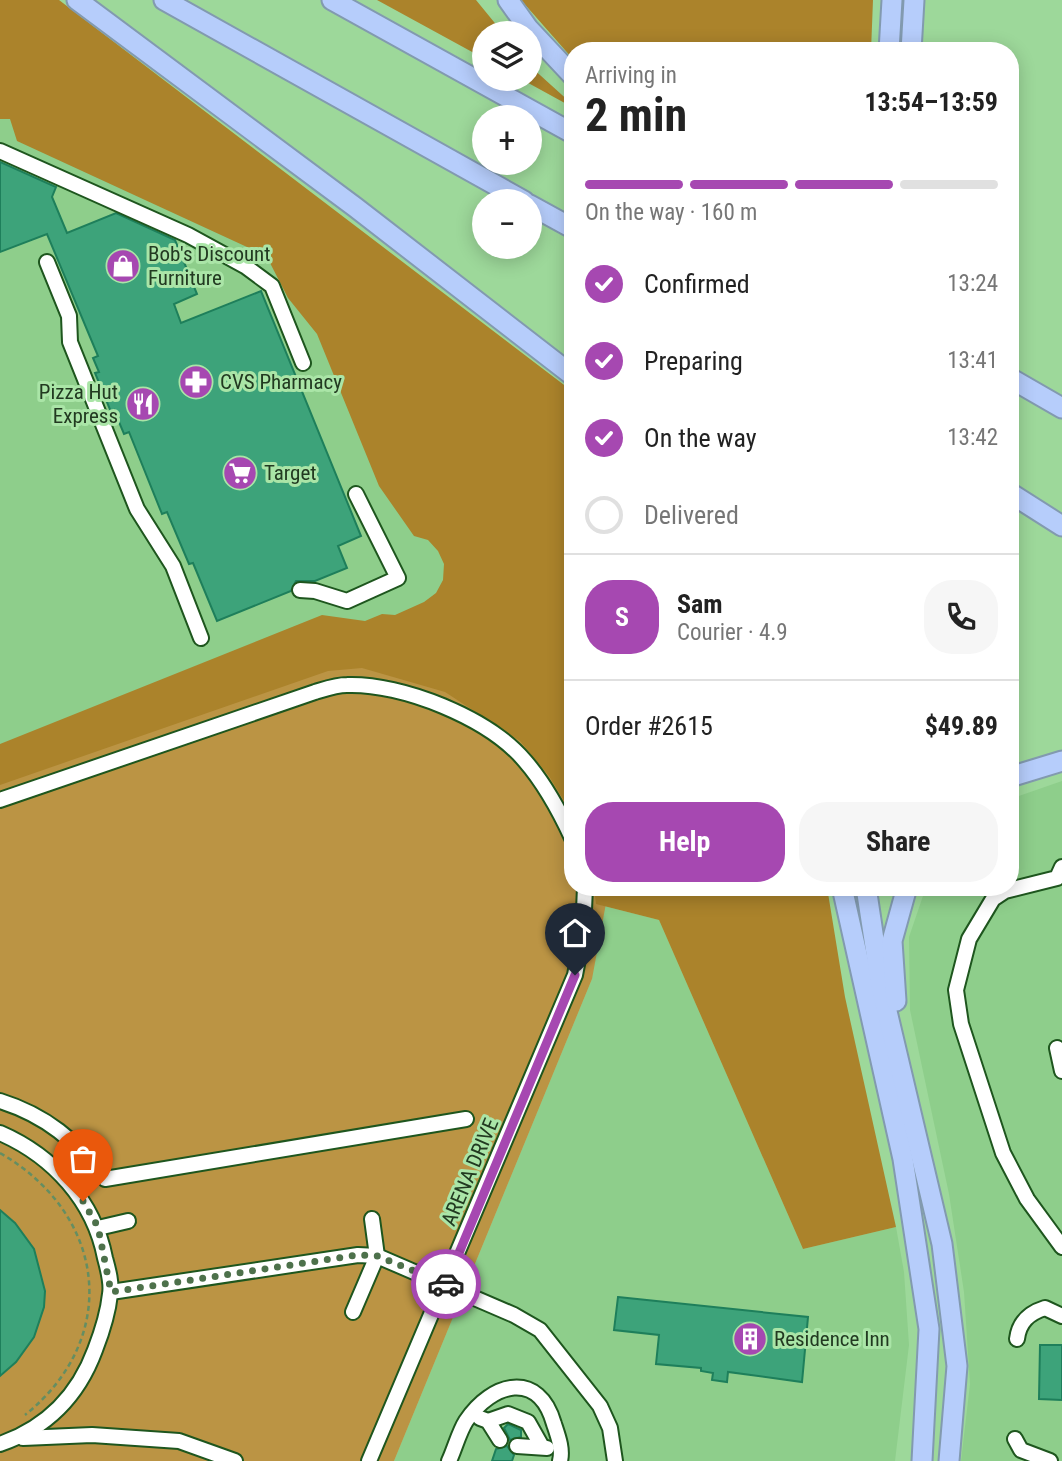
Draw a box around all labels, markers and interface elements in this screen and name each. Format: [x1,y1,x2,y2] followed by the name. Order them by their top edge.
[472,21,542,259] map controls
[472,21,542,91] button: layers
[585,62,677,89] text: Arriving in
[864,87,998,117] text: 13:54–13:59
[585,88,687,142] text: 2 min
[472,105,542,175] button: +
[472,189,542,259] button: −
[585,199,757,226] text: On the way · 160 m
[148,242,270,290] place label: Bob's Discount Furniture
[104,247,142,285] shop icon: Bob's Discount Furniture
[585,265,623,303] icon: check
[644,269,750,299] text: Confirmed
[947,270,998,297] text: 13:24
[585,342,623,380] icon: check
[644,346,743,376] text: Preparing
[947,347,998,374] text: 13:41
[177,363,215,401] pharmacy icon: CVS Pharmacy
[220,370,342,394] place label: CVS Pharmacy
[39,380,118,428] place label: Pizza Hut Express
[124,385,162,423] restaurant icon: Pizza Hut Express
[585,419,623,457] icon: check
[644,423,757,453] text: On the way
[947,424,998,451] text: 13:42
[221,454,259,492] supermarket icon: Target
[264,461,316,485] place label: Target
[644,500,739,530] text: Delivered
[924,580,998,654] button: phone
[677,589,723,619] text: Sam
[615,602,629,632] text: S
[677,619,788,646] text: Courier · 4.9
[585,711,713,741] text: Order #2615
[925,711,998,741] text: $49.89
[585,802,785,882] button: Help
[799,802,998,882] button: Share
[545,903,605,975] pin
[556,914,594,952] icon: home
[437,1115,503,1229] street label: ARENA DRIVE
[53,1129,113,1201] pin
[64,1140,102,1178] icon: bag
[411,1249,481,1319] courier
[427,1265,465,1303] icon: car
[731,1320,769,1358] building icon: Residence Inn
[774,1327,890,1351] place label: Residence Inn

